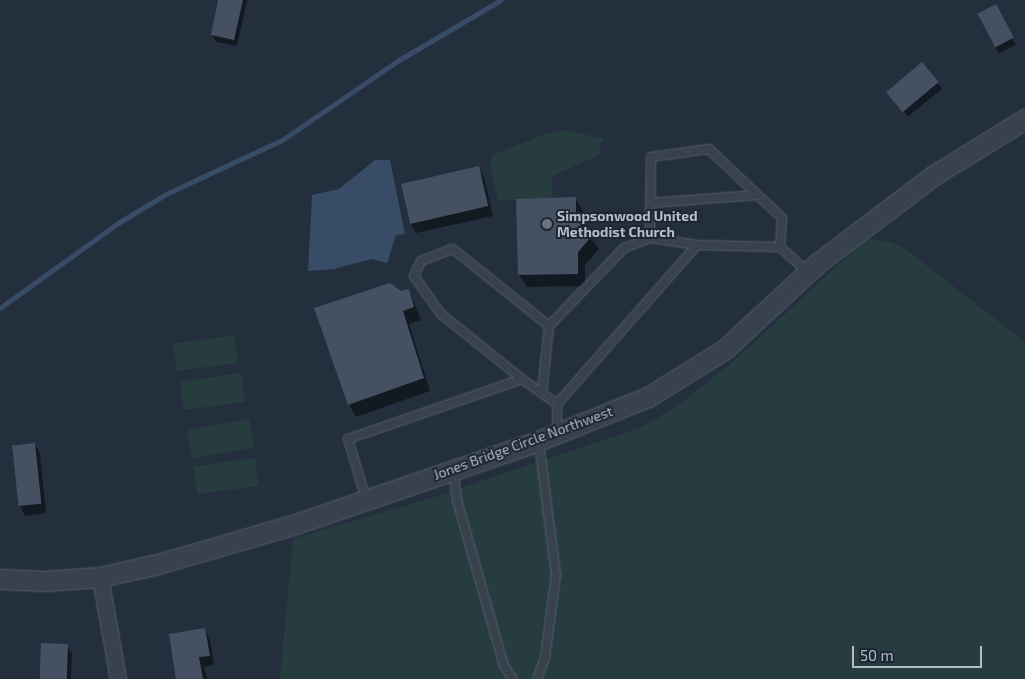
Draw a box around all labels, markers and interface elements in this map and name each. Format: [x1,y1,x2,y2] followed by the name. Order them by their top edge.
[557,208,698,240] place label: Simpsonwood United Methodist Church
[541,218,553,230] marker: Simpsonwood United Methodist Church
[431,403,615,483] street label: Jones Bridge Circle Northwest
[855,636,985,668] scale bar
[860,646,894,664] text: 50 m

